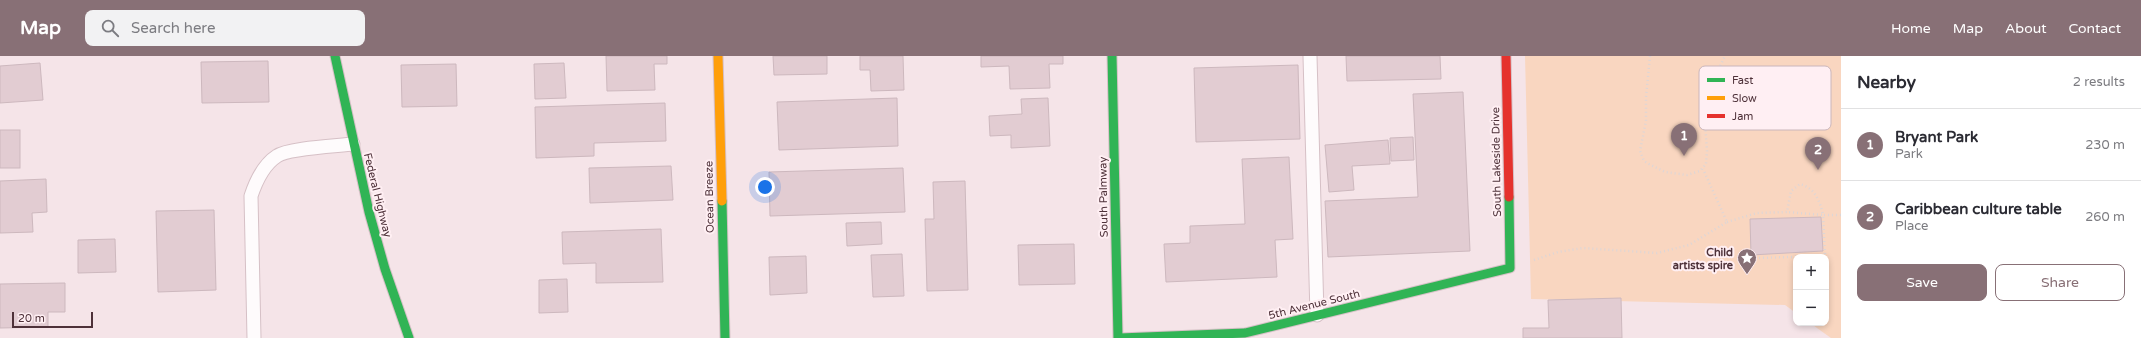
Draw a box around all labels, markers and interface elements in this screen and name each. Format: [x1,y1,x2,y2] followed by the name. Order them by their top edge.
[85,10,365,46] search box
[20,17,61,39] text: Map
[99,17,121,39] icon: search
[131,19,215,37] text: Search here
[1891,20,1931,37] text: Home
[1953,20,1983,37] text: Map
[2005,20,2047,37] text: About
[2069,20,2121,37] text: Contact
[1699,66,1831,130] legend
[1857,72,1916,93] text: Nearby
[1732,74,1753,87] text: Fast
[2073,74,2125,90] text: 2 results
[1732,92,1757,105] text: Slow
[1489,107,1504,217] street label: South Lakeside Drive
[1732,110,1753,123] text: Jam
[1671,123,1697,156] pin: 1
[1895,128,1978,146] text: Bryant Park
[1805,137,1831,170] pin: 2
[1866,137,1874,153] text: 1
[2085,137,2125,153] text: 230 m
[1895,146,1923,162] text: Park
[361,151,394,239] street label: Federal Highway
[1096,157,1111,237] street label: South Palmway
[702,161,717,233] street label: Ocean Breeze
[755,177,775,197] your location
[1895,200,2062,218] text: Caribbean culture table
[1866,209,1874,225] text: 2
[2085,209,2125,225] text: 260 m
[1895,218,1928,234] text: Place
[1673,246,1734,273] place label: Child artists spire
[1736,247,1758,275] place icon: Child artists spire
[1793,254,1829,326] map controls
[1793,254,1829,290] button: +
[1857,264,1987,301] button: Save
[1995,264,2125,301] button: Share
[1267,287,1361,322] street label: 5th Avenue South
[1793,290,1829,326] button: −
[12,310,93,329] scale bar
[18,312,45,325] text: 20 m

